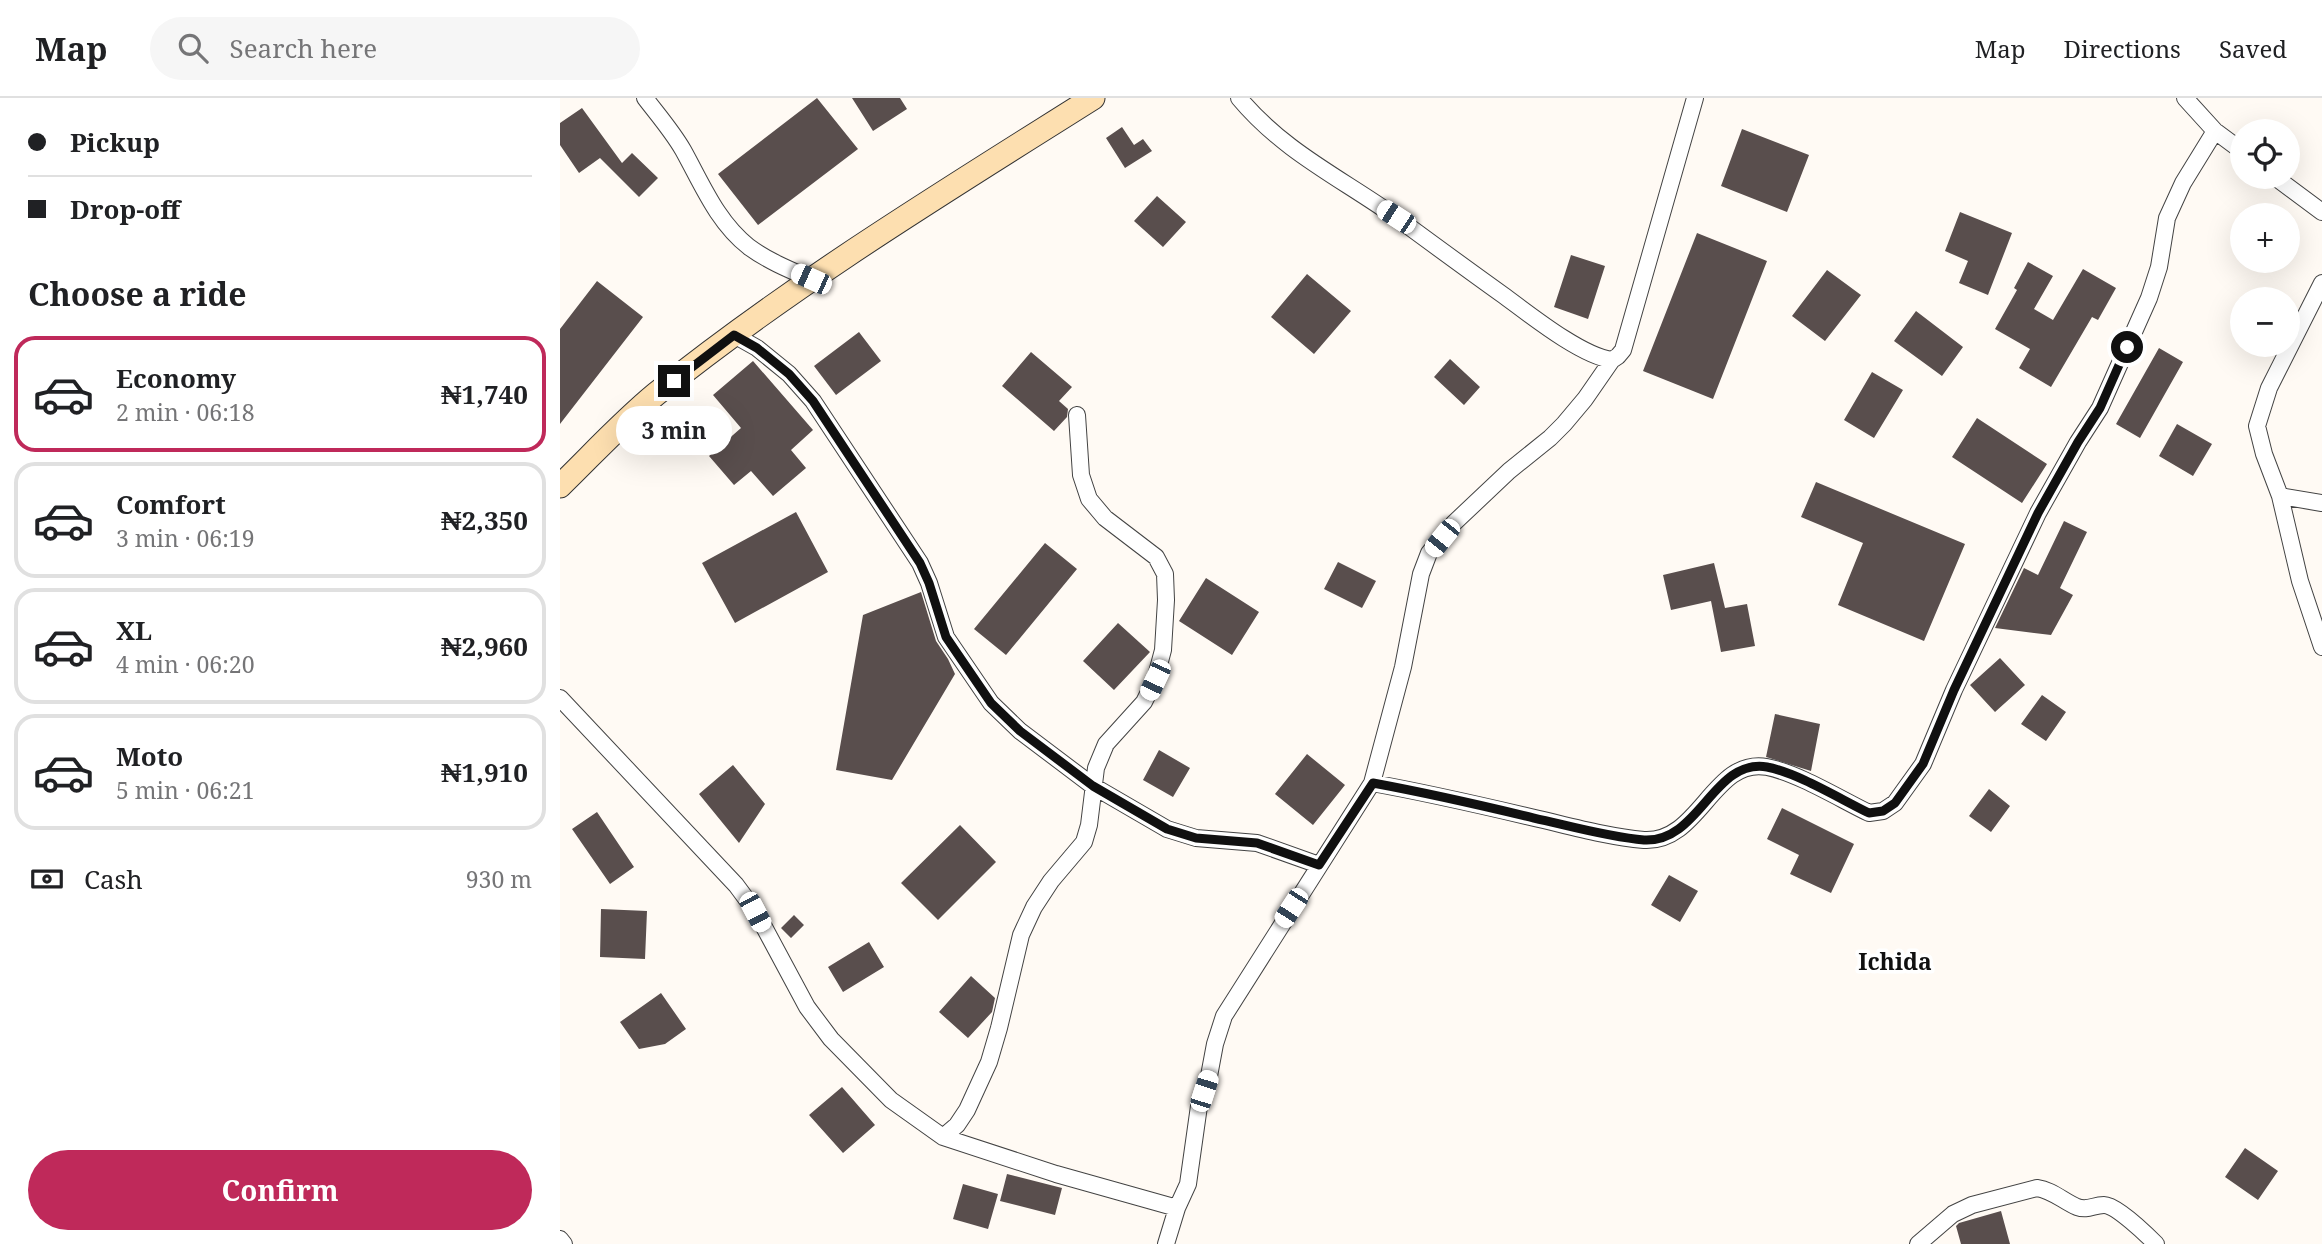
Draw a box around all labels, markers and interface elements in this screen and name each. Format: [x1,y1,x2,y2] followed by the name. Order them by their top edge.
[150,17,640,80] search box
[35,26,108,71] text: Map
[174,29,212,67] icon: search
[230,30,377,66] text: Search here
[1975,32,2026,65] text: Map
[2064,32,2181,65] text: Directions
[2219,32,2287,65] text: Saved
[2230,119,2300,357] map controls
[2230,119,2300,189] button: locate
[70,124,160,160] text: Pickup
[70,191,180,227] text: Drop-off
[1373,197,1420,237] car
[2230,203,2300,273] button: +
[788,261,835,297] car
[28,272,247,315] text: Choose a ride
[2230,287,2300,357] button: −
[2111,331,2143,363] route start
[116,360,236,396] text: Economy
[32,363,95,426] icon: car
[658,365,690,397] route end
[441,376,528,412] text: ₦1,740
[116,396,254,428] text: 2 min · 06:18
[616,406,732,454] callout: 3 min
[641,414,707,446] text: 3 min
[116,486,226,522] text: Comfort
[32,489,95,552] icon: car
[441,502,528,538] text: ₦2,350
[1421,515,1464,561] car
[116,522,254,554] text: 3 min · 06:19
[116,612,152,648] text: XL
[32,615,95,678] icon: car
[441,628,528,664] text: ₦2,960
[116,648,254,680] text: 4 min · 06:20
[1137,657,1174,703] car
[116,738,183,774] text: Moto
[32,741,95,804] icon: car
[441,754,528,790] text: ₦1,910
[116,774,254,806] text: 5 min · 06:21
[28,860,66,898] icon: cash
[84,861,143,897] text: Cash
[466,863,532,895] text: 930 m
[1271,885,1312,931] car
[736,889,775,935] car
[1858,945,1932,977] district label: Ichida
[1188,1068,1221,1114] car
[28,1150,532,1230] button: Confirm

